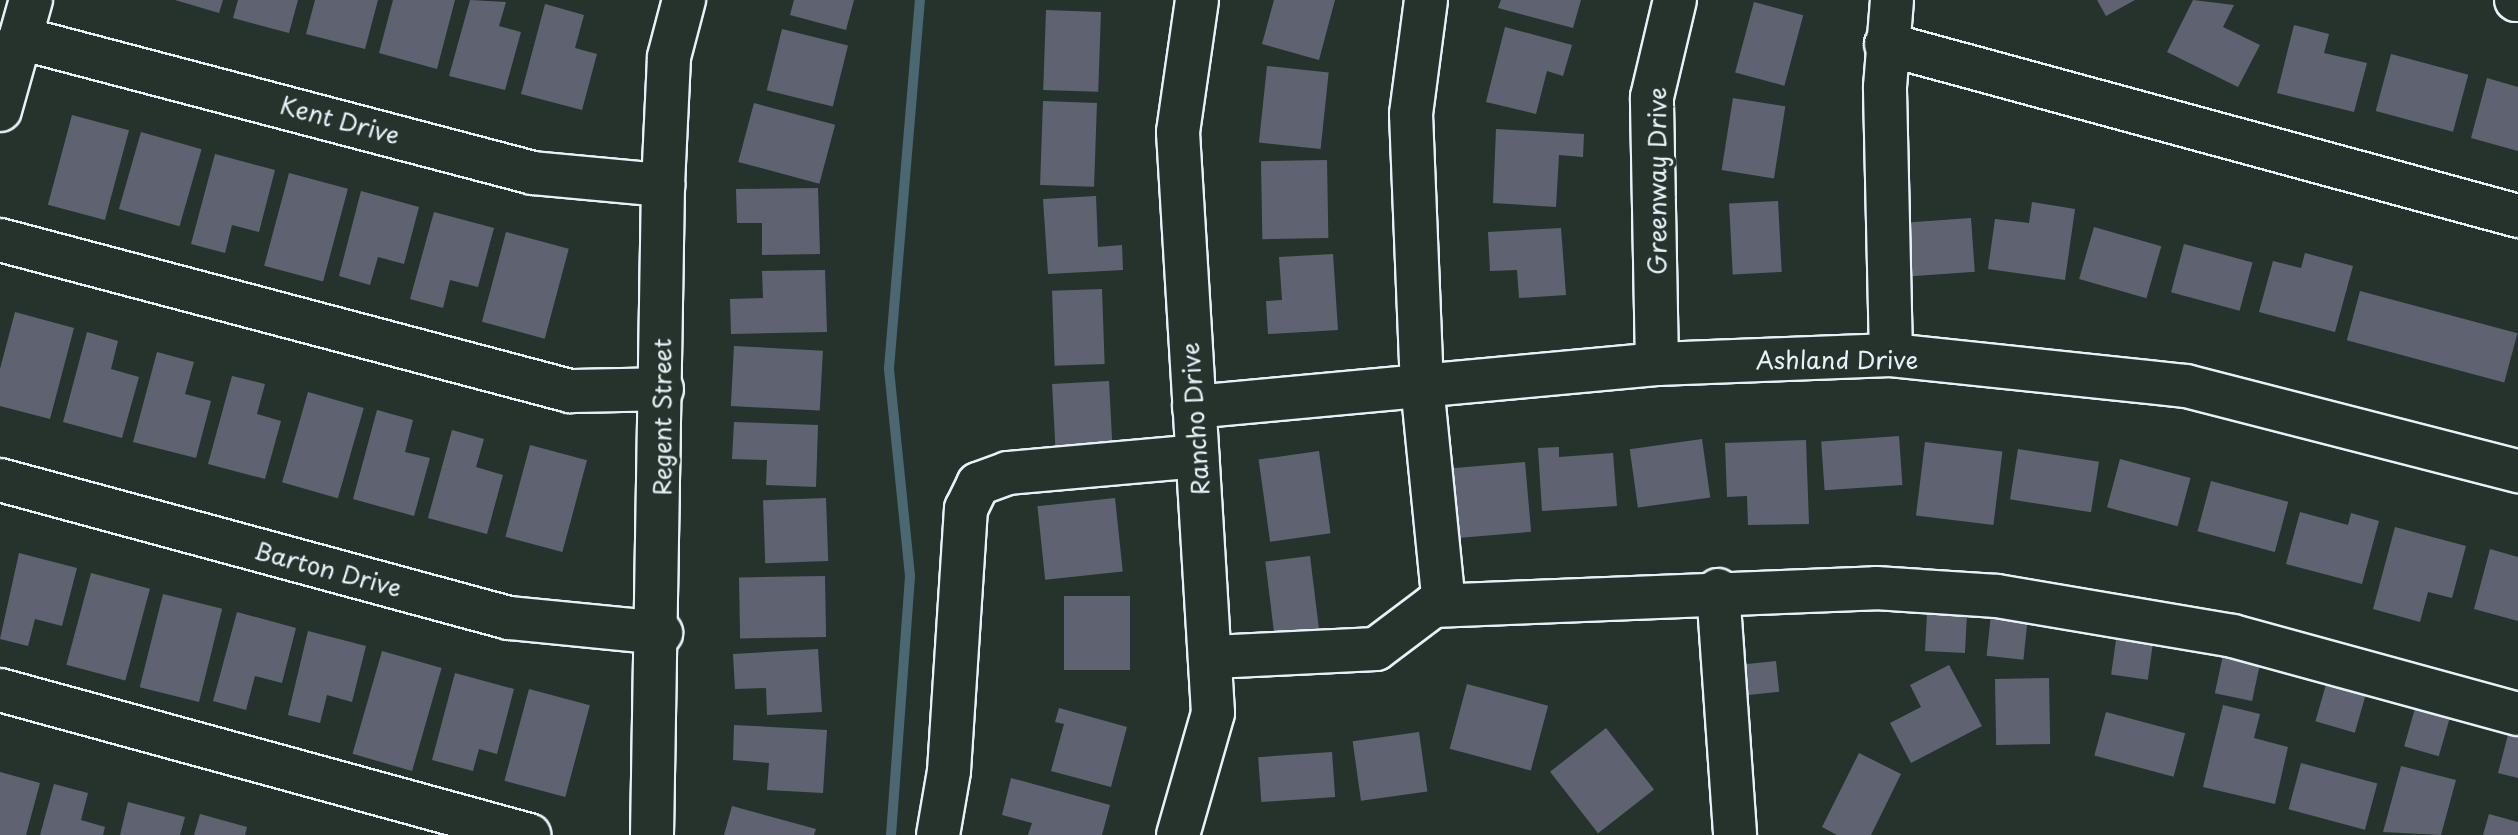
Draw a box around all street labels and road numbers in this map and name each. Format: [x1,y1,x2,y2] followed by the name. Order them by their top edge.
[1643,86,1671,276] street label: Greenway Drive
[277,90,403,150] street label: Kent Drive
[648,338,676,496] street label: Regent Street
[1175,341,1215,497] street label: Rancho Drive
[1755,346,1919,374] street label: Ashland Drive
[251,535,405,603] street label: Barton Drive

